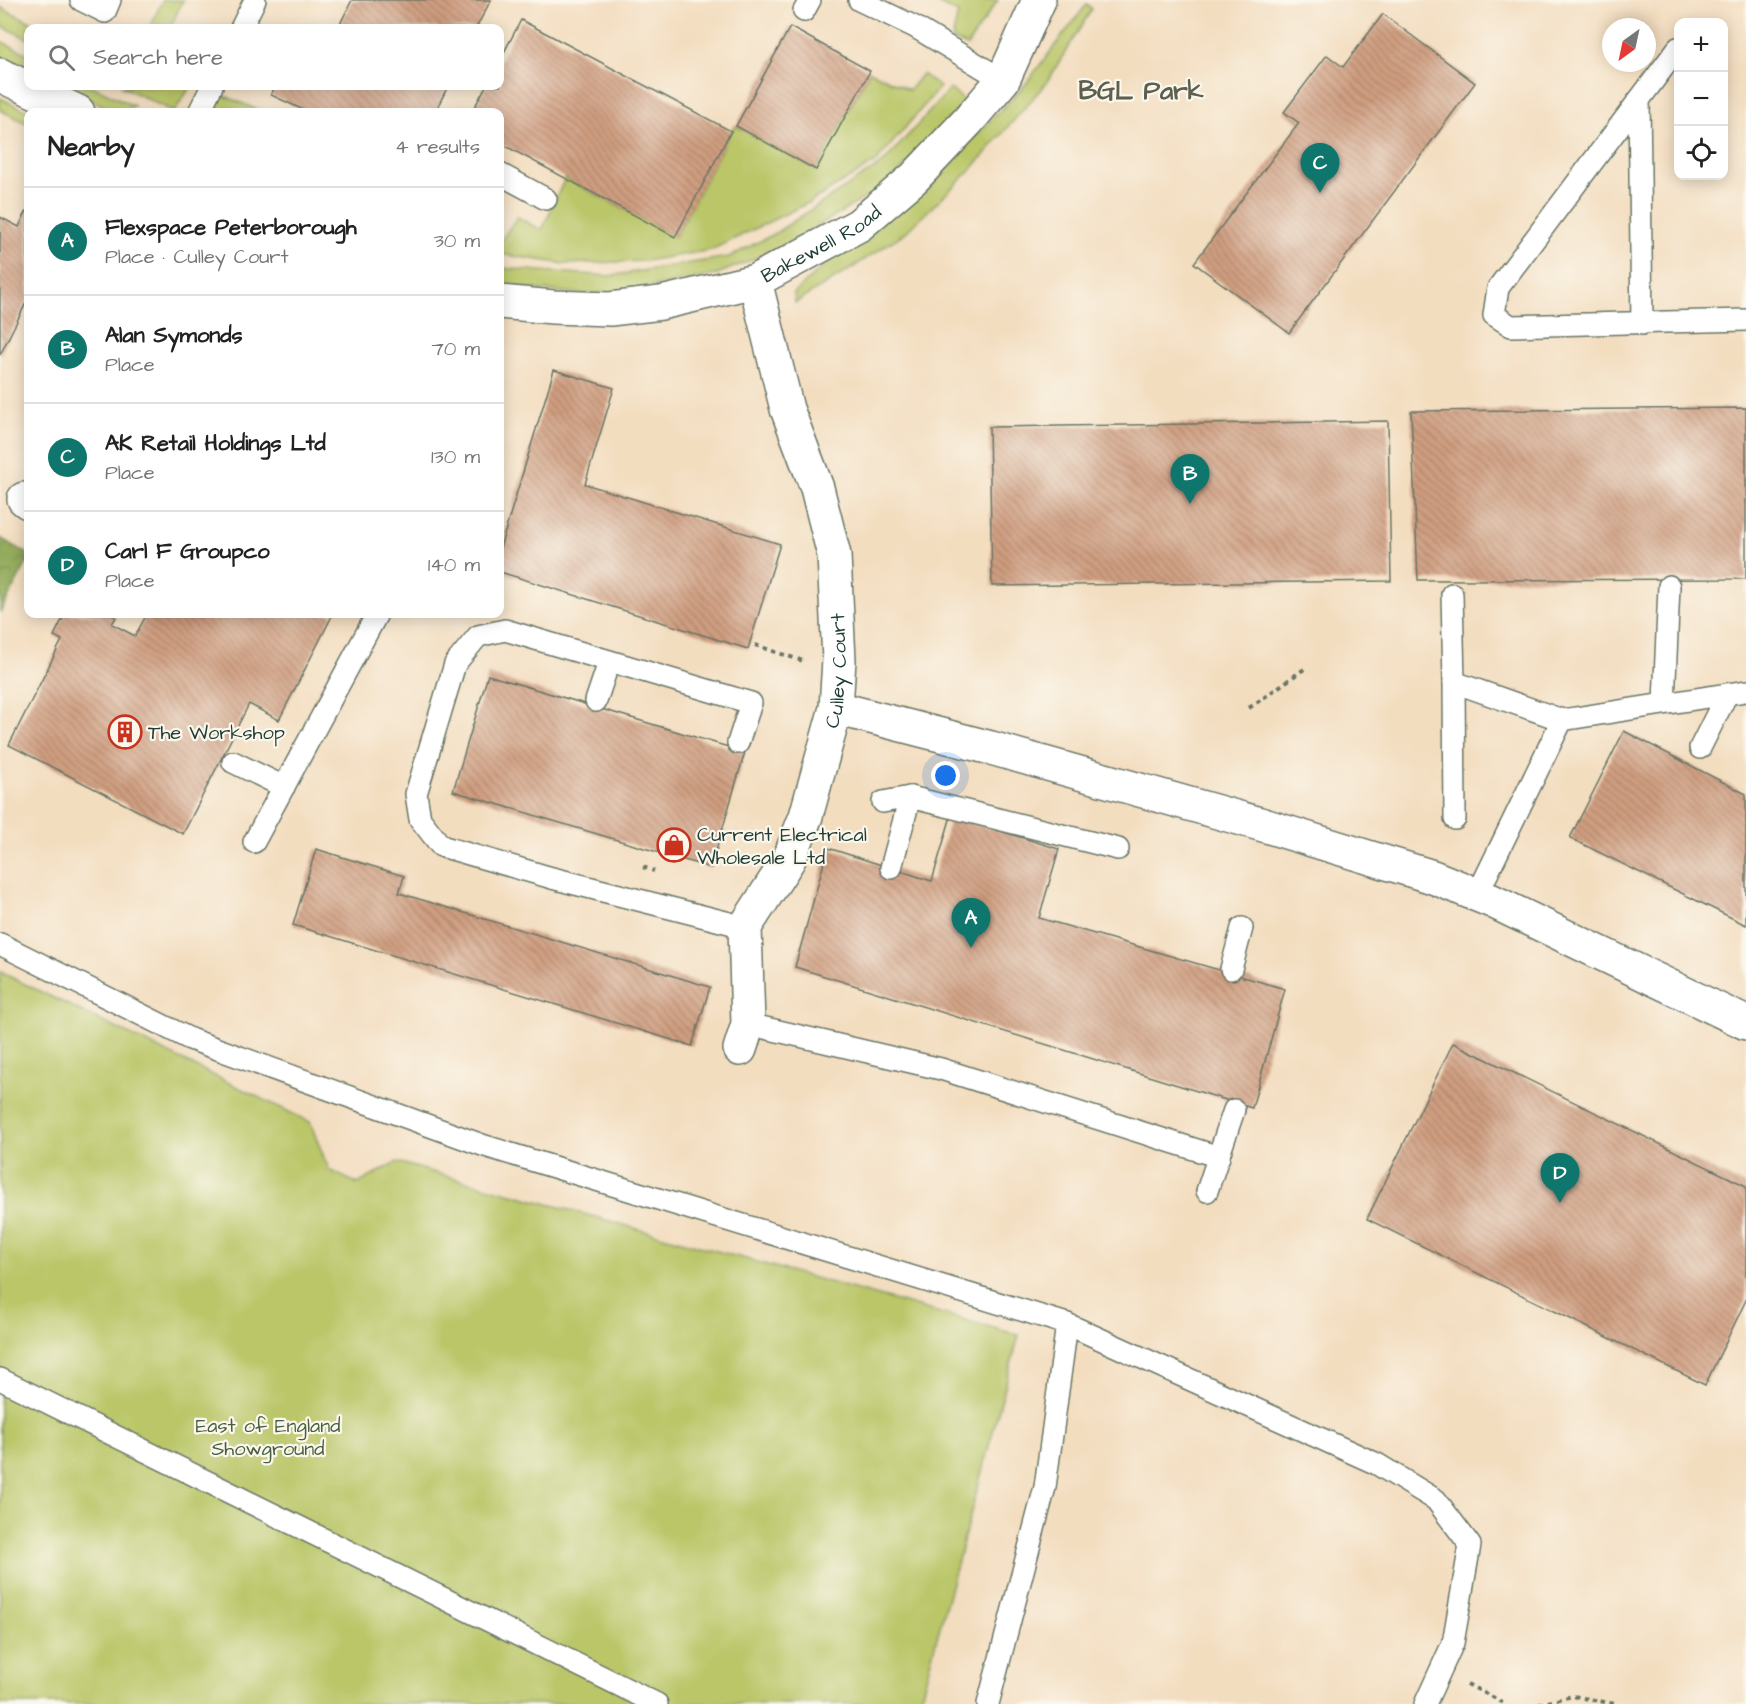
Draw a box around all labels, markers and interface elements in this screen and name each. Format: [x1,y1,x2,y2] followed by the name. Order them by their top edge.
[1602,18,1656,72] north arrow
[1674,18,1728,180] map controls
[1674,18,1728,72] button: +
[24,24,504,90] search box
[45,41,78,74] icon: search
[93,42,223,73] text: Search here
[1674,72,1728,126] button: −
[1078,73,1205,109] district label: BGL Park
[1674,126,1728,180] button: locate
[48,129,135,165] text: Nearby
[395,133,480,161] text: 4 results
[1300,144,1340,193] pin: C
[756,199,888,290] street label: Bakewell Road
[105,212,357,243] text: Flexspace Peterborough
[61,227,74,255] text: A
[434,227,480,255] text: 30 m
[105,243,288,271] text: Place · Culley Court
[105,320,243,351] text: Alan Symonds
[60,335,75,363] text: B
[432,335,480,363] text: 70 m
[105,351,155,379] text: Place
[105,428,326,459] text: AK Retail Holdings Ltd
[60,443,75,471] text: C
[431,443,480,471] text: 130 m
[1170,454,1210,504] pin: B
[105,459,155,487] text: Place
[105,536,270,567] text: Carl F Groupco
[61,551,74,579] text: D
[428,551,480,579] text: 140 m
[105,567,155,595] text: Place
[818,612,854,731] street label: Culley Court
[107,714,143,750] building icon: The Workshop
[148,719,285,747] place label: The Workshop
[931,761,960,790] your location
[697,821,867,872] place label: Current Electrical Wholesale Ltd
[656,827,692,863] shop icon: Current Electrical Wholesale Ltd
[952,898,990,948] pin: A
[1540,1154,1580,1203] pin: D
[196,1412,341,1464] park label: East of England Showground

